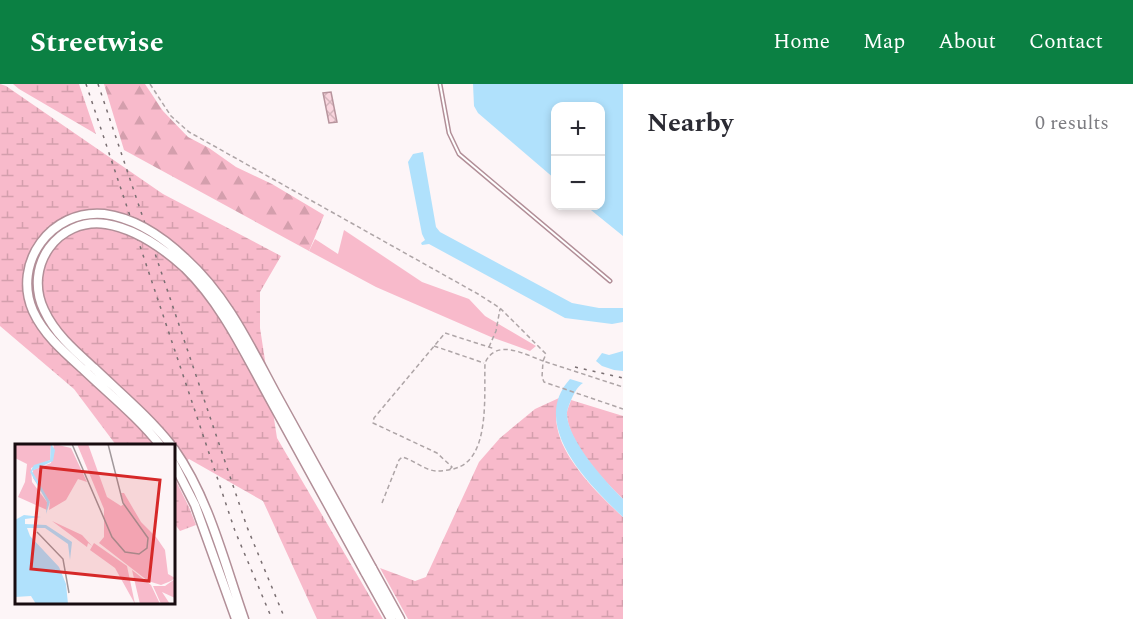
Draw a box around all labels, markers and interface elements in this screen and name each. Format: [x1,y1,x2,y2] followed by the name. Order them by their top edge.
[30,21,164,64] text: Streetwise
[773,26,830,58] text: Home
[863,26,905,58] text: Map
[938,26,996,58] text: About
[1029,26,1103,58] text: Contact
[551,102,605,210] map controls
[551,102,605,156] button: +
[647,103,733,143] text: Nearby
[1035,108,1109,138] text: 0 results
[551,156,605,210] button: −
[15,444,176,604] inset map

